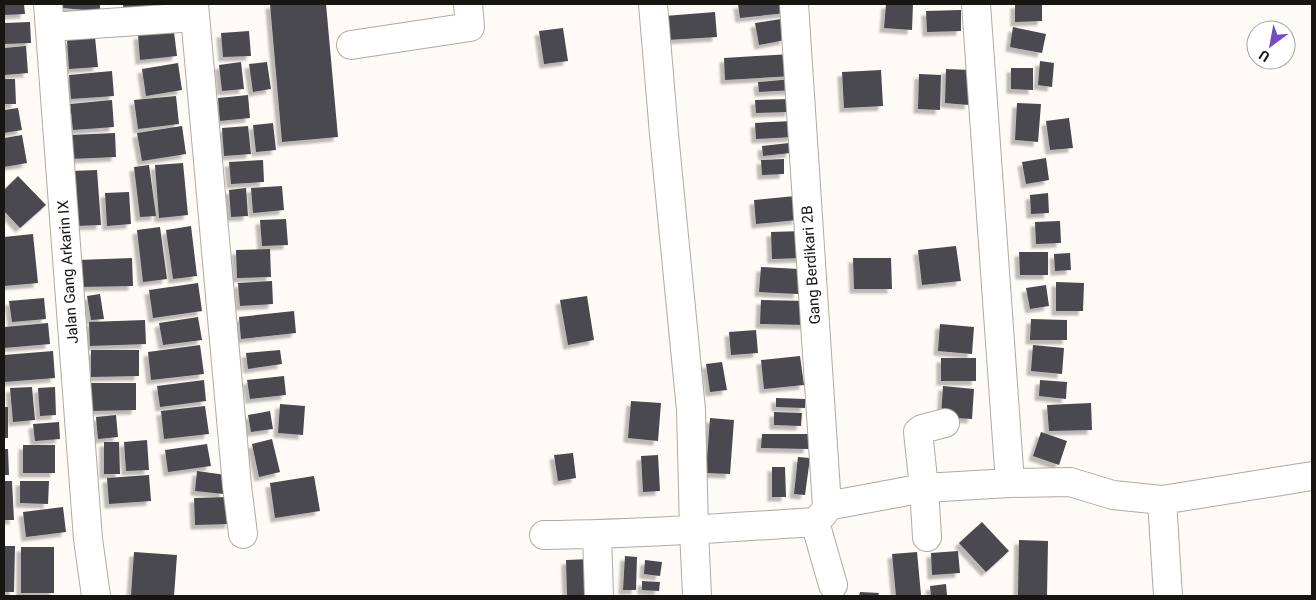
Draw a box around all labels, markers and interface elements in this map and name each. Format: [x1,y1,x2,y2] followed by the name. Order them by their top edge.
[1246,20,1296,70] north arrow
[1256,47,1272,65] text: U
[54,199,82,344] street label: Jalan Gang Arkarin IX
[798,205,824,325] street label: Gang Berdikari 2B

